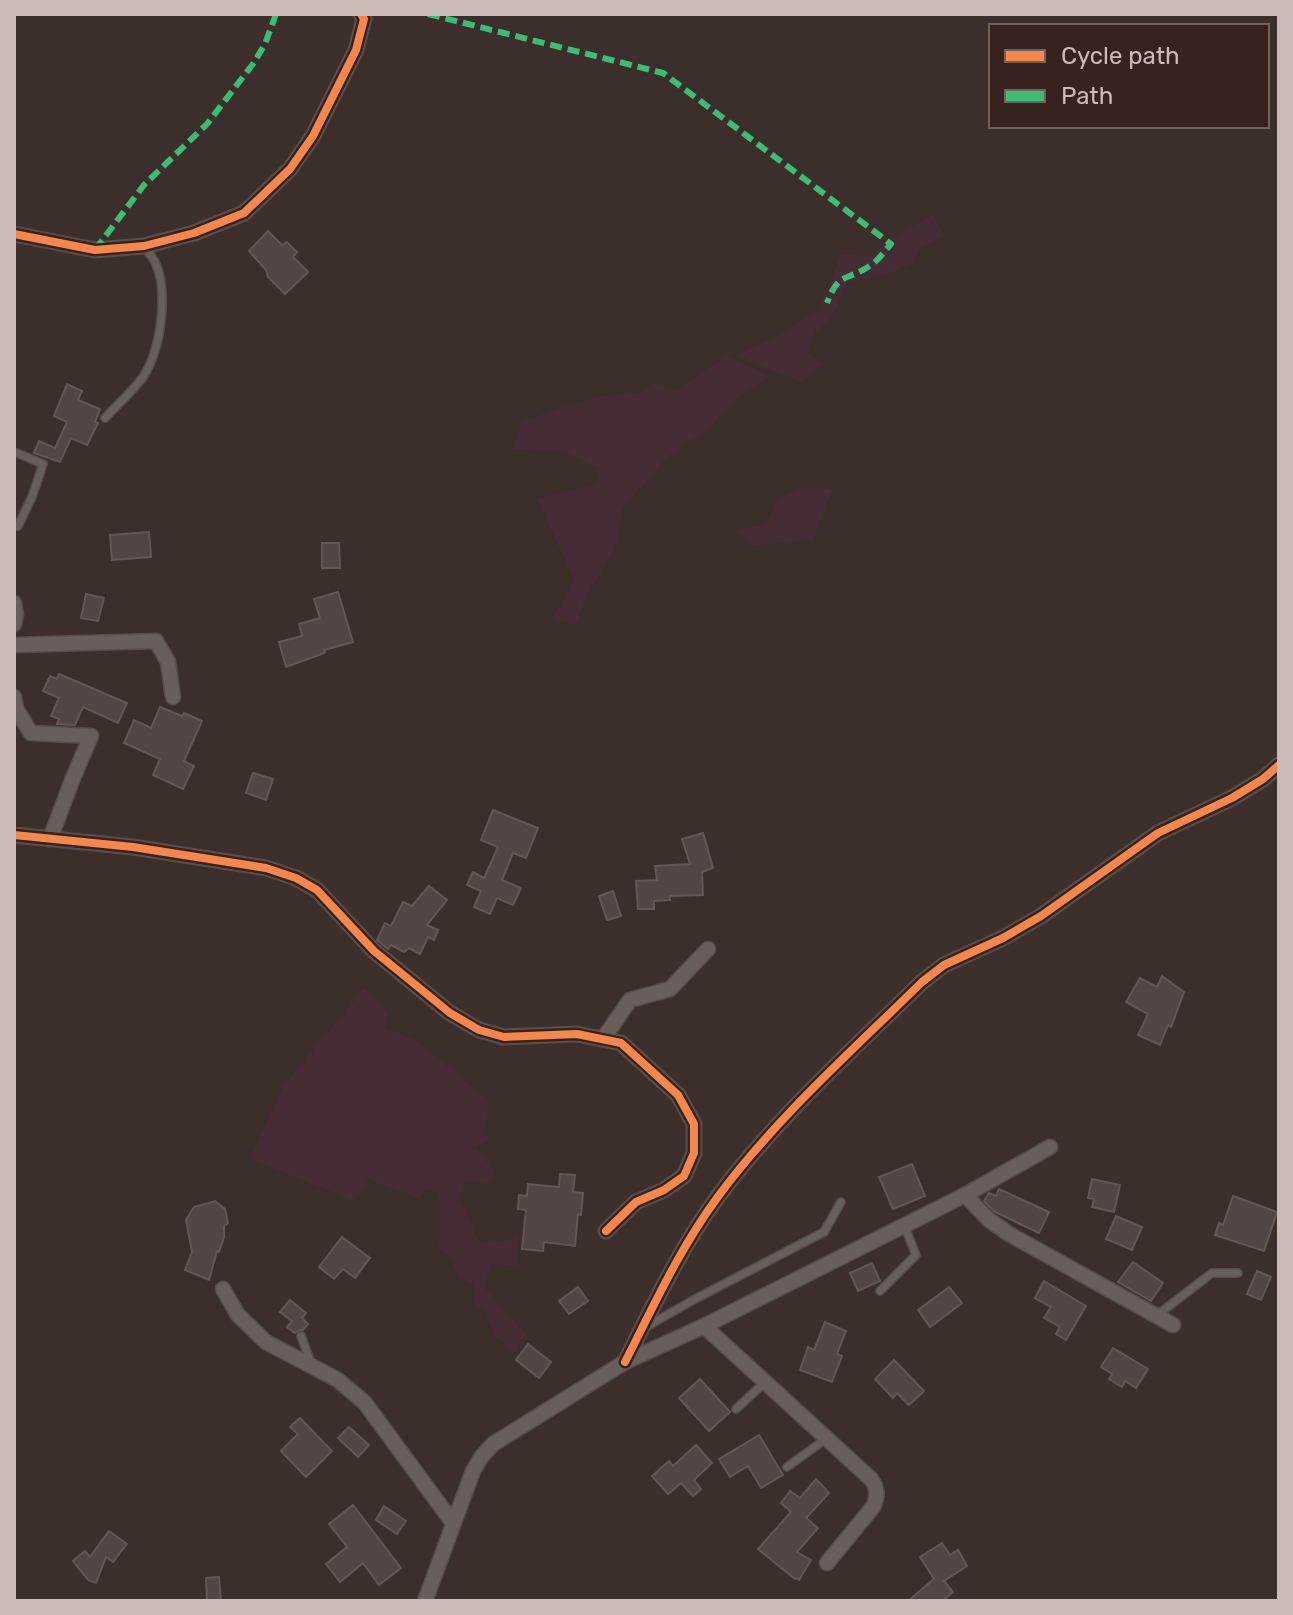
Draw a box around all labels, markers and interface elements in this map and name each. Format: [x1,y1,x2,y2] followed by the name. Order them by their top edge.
[989,24,1269,128] legend
[1061,42,1180,70] text: Cycle path
[1061,82,1113,110] text: Path

